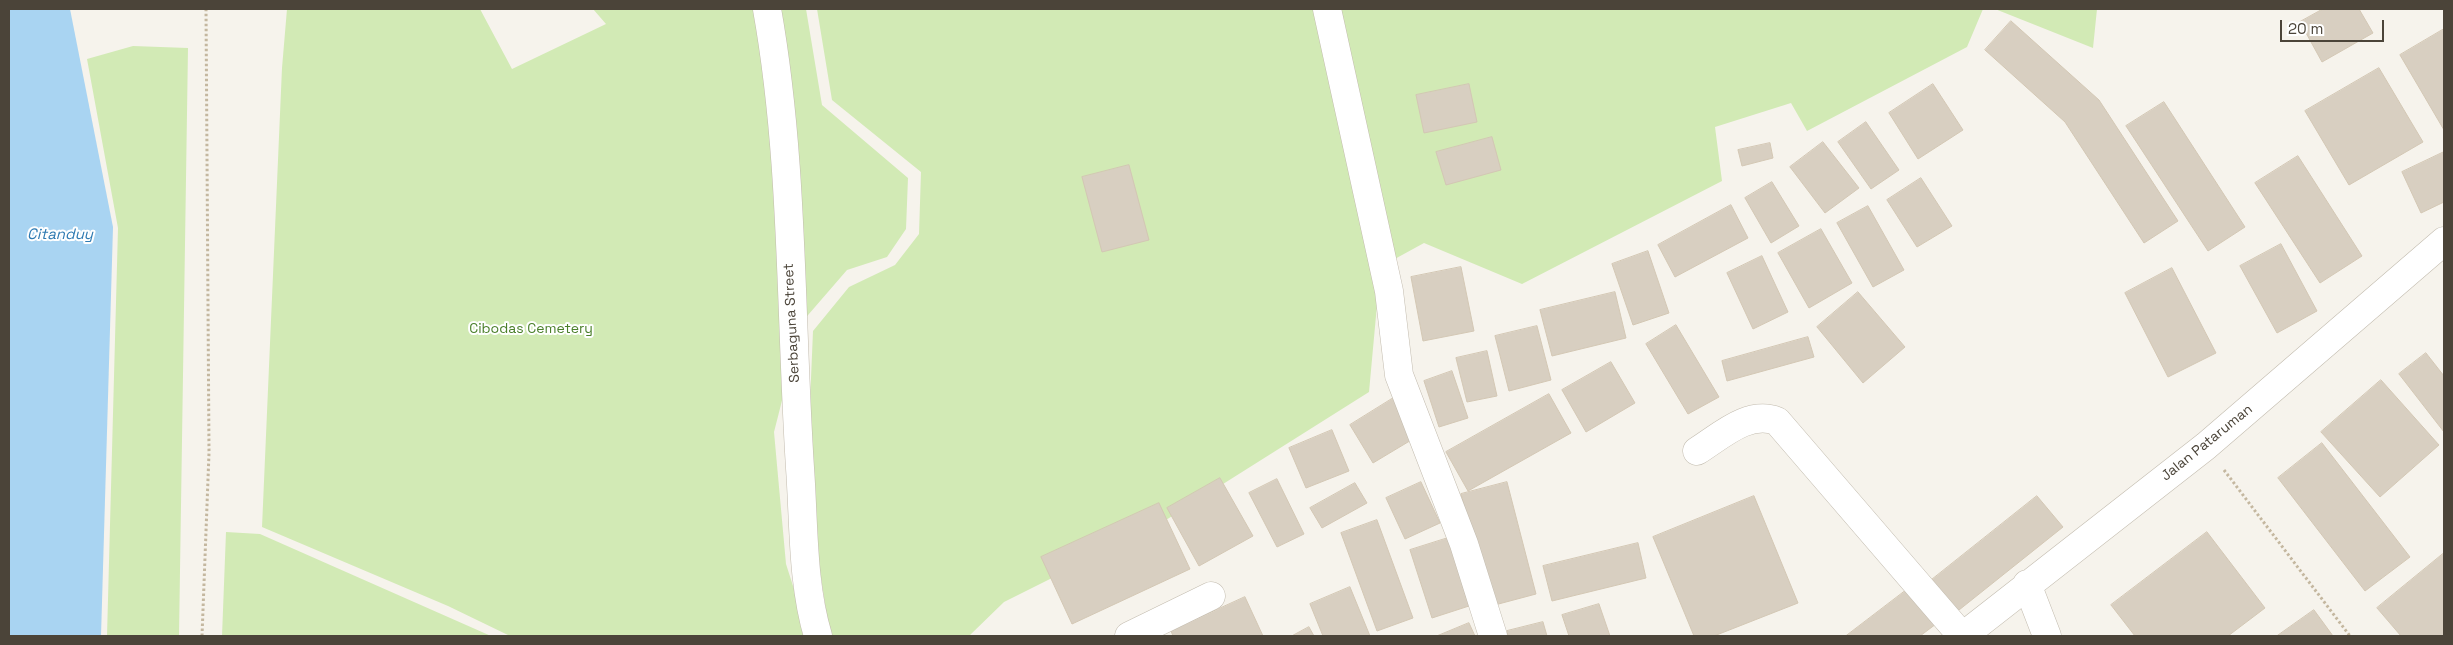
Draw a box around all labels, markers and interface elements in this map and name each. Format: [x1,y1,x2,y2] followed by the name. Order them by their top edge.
[2283,10,2387,42] scale bar
[2288,19,2323,38] text: 20 m
[27,226,93,244] water label: Citanduy
[780,263,804,383] street label: Serbaguna Street
[469,321,593,337] park label: Cibodas Cemetery
[2158,401,2256,485] street label: Jalan Pataruman

